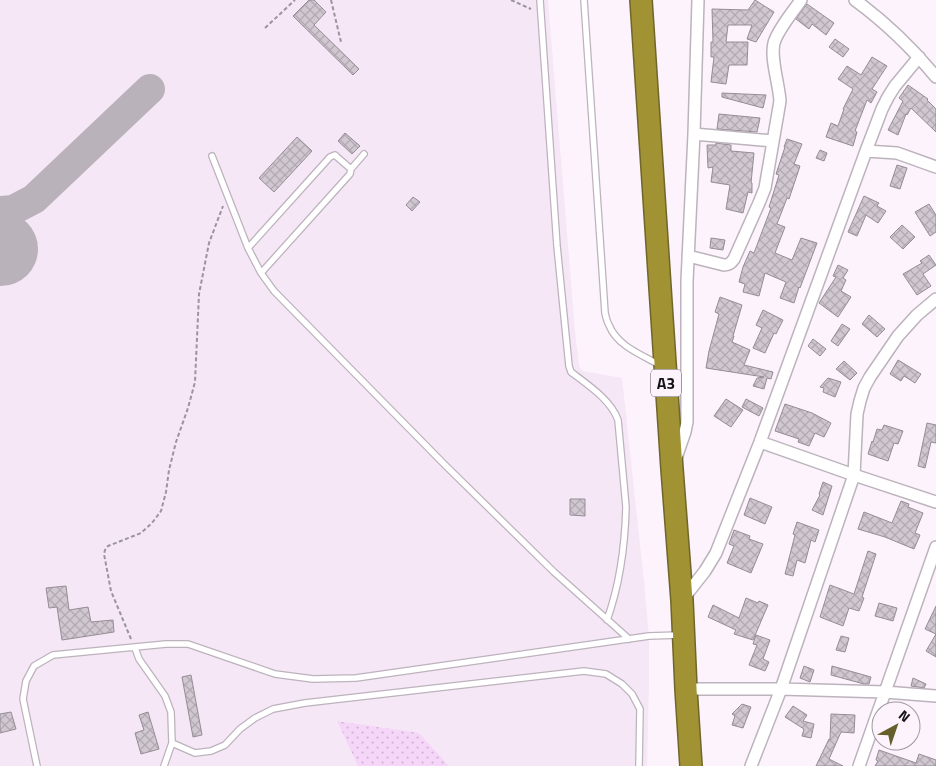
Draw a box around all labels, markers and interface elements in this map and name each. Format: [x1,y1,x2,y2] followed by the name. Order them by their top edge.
[651,369,681,396] road number: A3
[871,701,921,751] north arrow
[894,704,915,727] text: N

